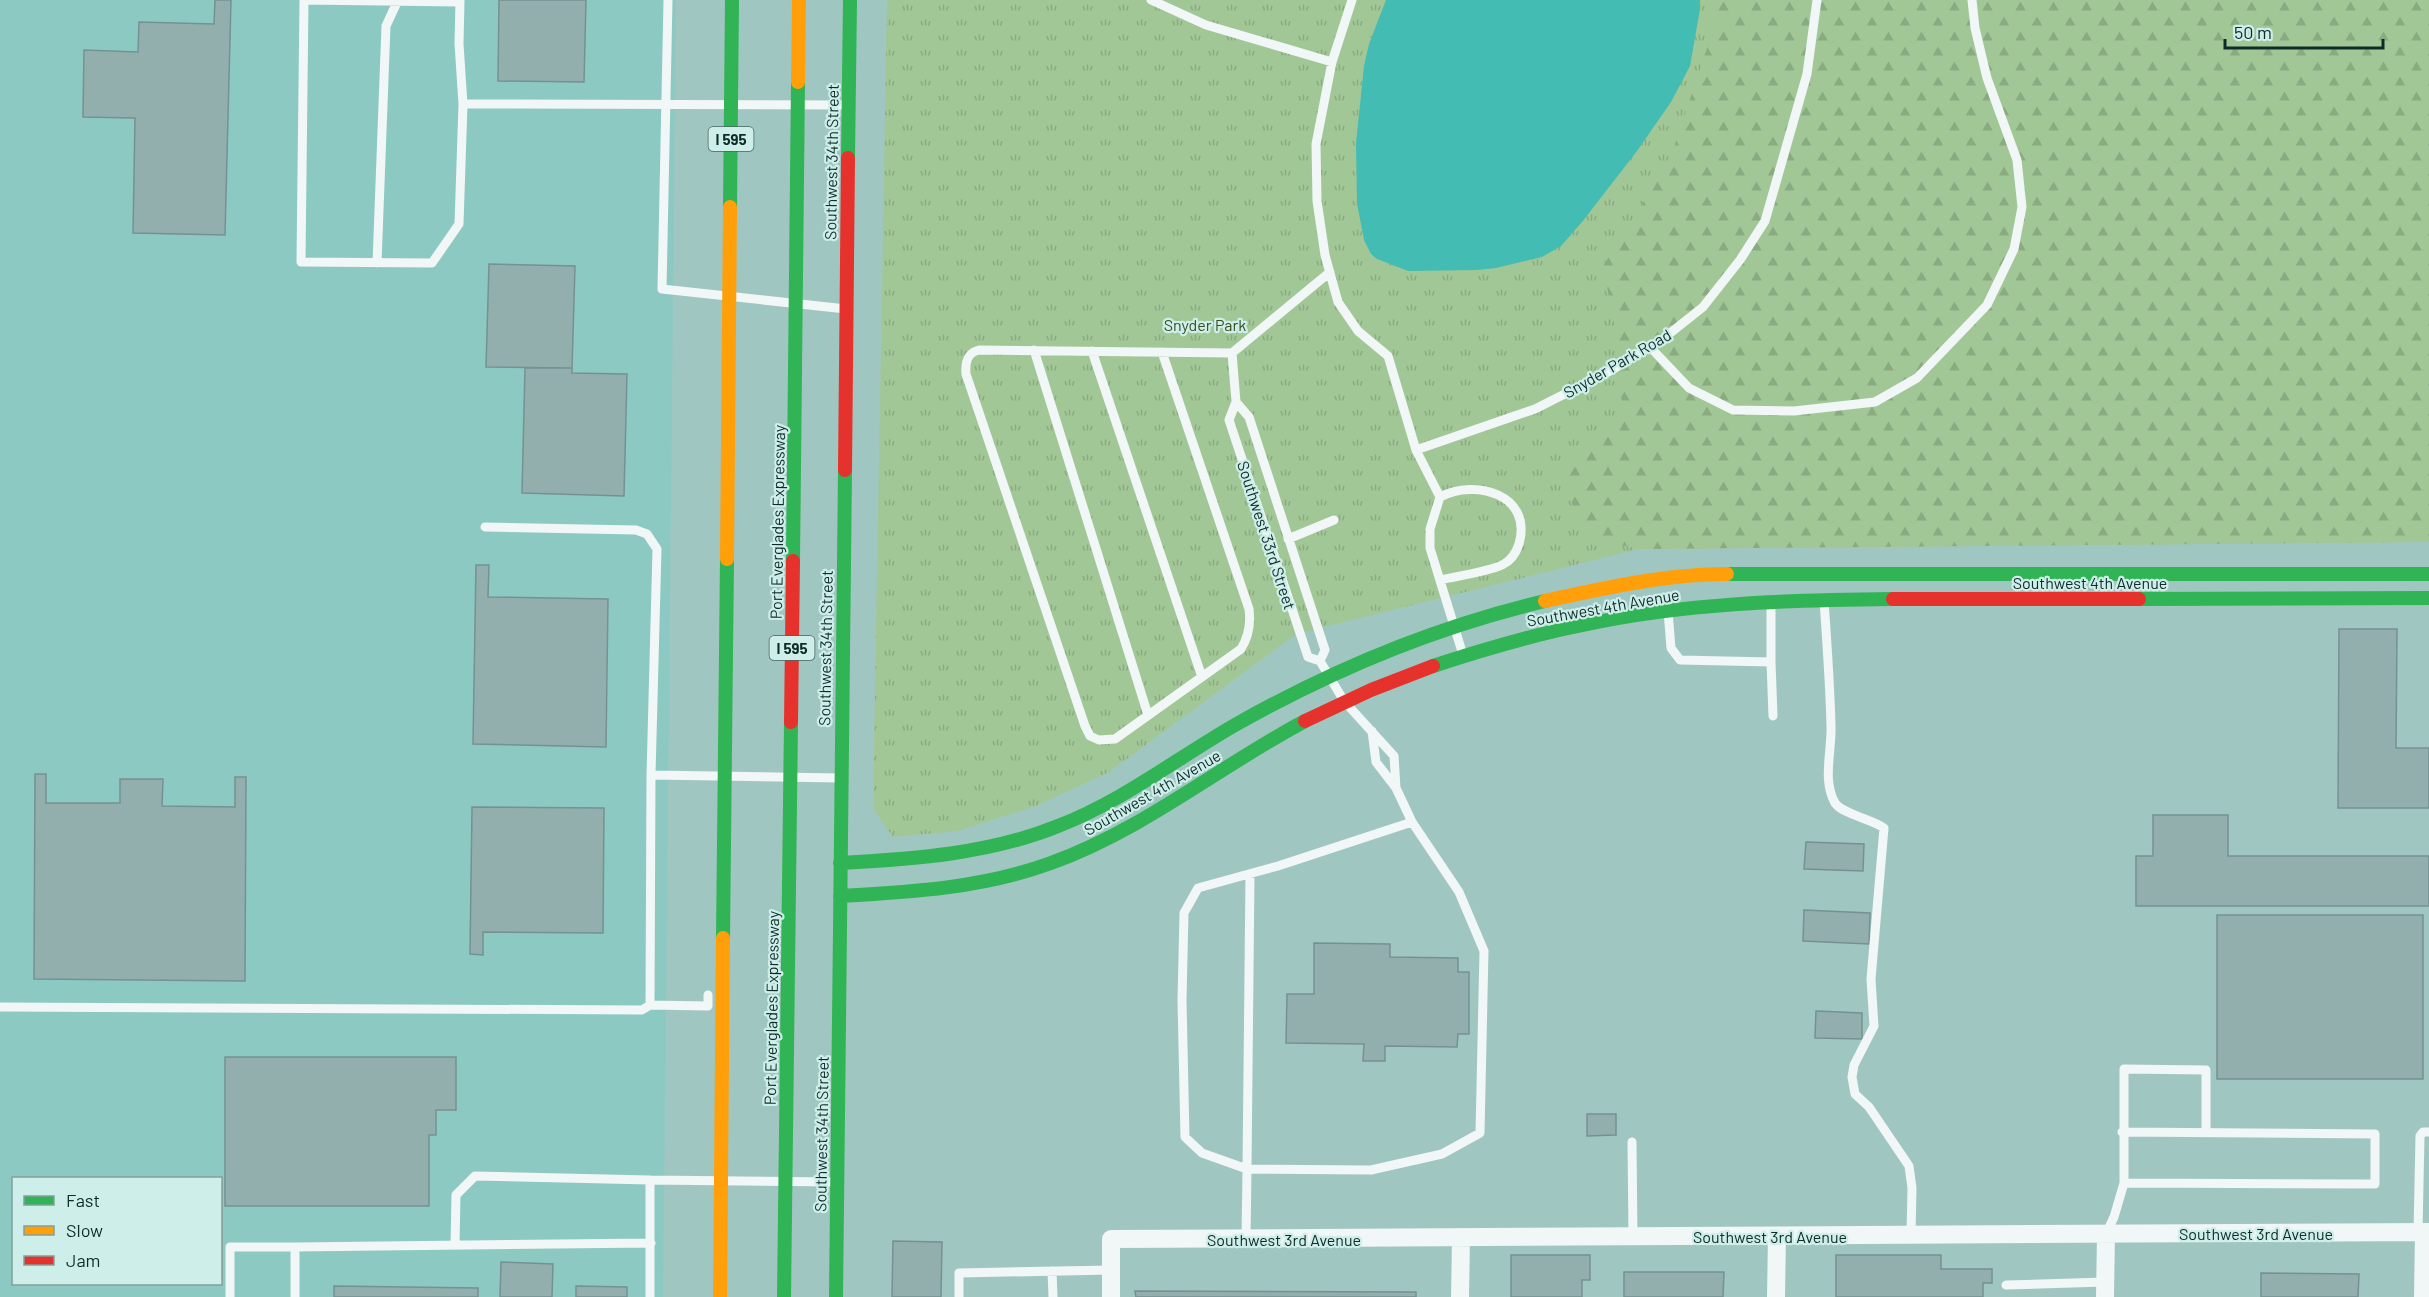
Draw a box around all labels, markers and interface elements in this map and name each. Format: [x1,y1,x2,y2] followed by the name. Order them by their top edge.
[2225,12,2382,50] scale bar
[2234,21,2272,43] text: 50 m
[820,84,842,240] street label: Southwest 34th Street
[708,127,754,151] road number: I 595
[1164,315,1246,334] park label: Snyder Park
[1560,324,1674,402] street label: Snyder Park Road
[766,424,788,619] street label: Port Everglades Expressway
[1234,458,1300,612] street label: Southwest 33rd Street
[814,570,836,726] street label: Southwest 34th Street
[2013,573,2167,592] street label: Southwest 4th Avenue
[1525,584,1681,630] street label: Southwest 4th Avenue
[770,636,814,660] road number: I 595
[1080,745,1224,839] street label: Southwest 4th Avenue
[760,910,782,1105] street label: Port Everglades Expressway
[810,1056,832,1212] street label: Southwest 34th Street
[12,1177,222,1285] legend
[66,1189,100,1211] text: Fast
[66,1219,103,1241] text: Slow
[2179,1224,2333,1243] street label: Southwest 3rd Avenue
[1693,1227,1847,1246] street label: Southwest 3rd Avenue
[1207,1230,1361,1249] street label: Southwest 3rd Avenue
[66,1249,100,1271] text: Jam

